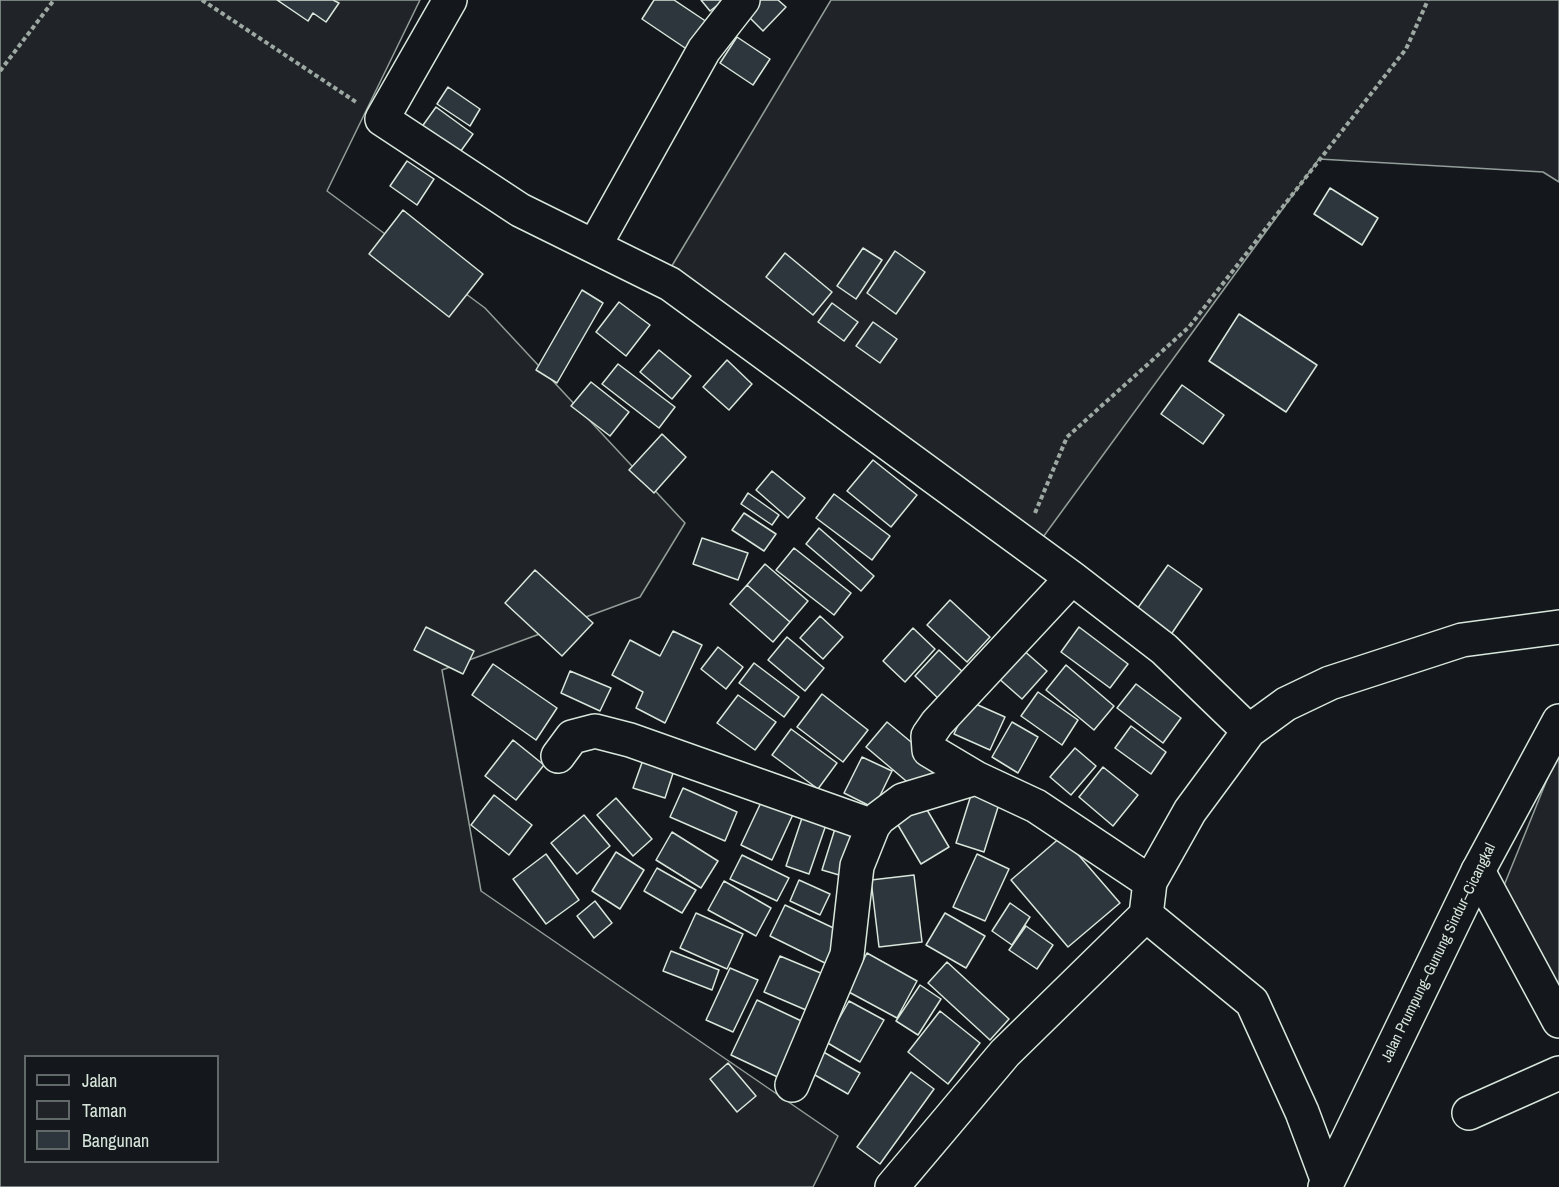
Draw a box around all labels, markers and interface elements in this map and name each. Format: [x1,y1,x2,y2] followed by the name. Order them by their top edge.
[1378,841,1500,1065] street label: Jalan Prumpung–Gunung Sindur–Cicangkal
[24,1055,219,1163] legend
[82,1068,117,1093] text: Jalan
[82,1098,127,1123] text: Taman
[82,1128,149,1153] text: Bangunan

